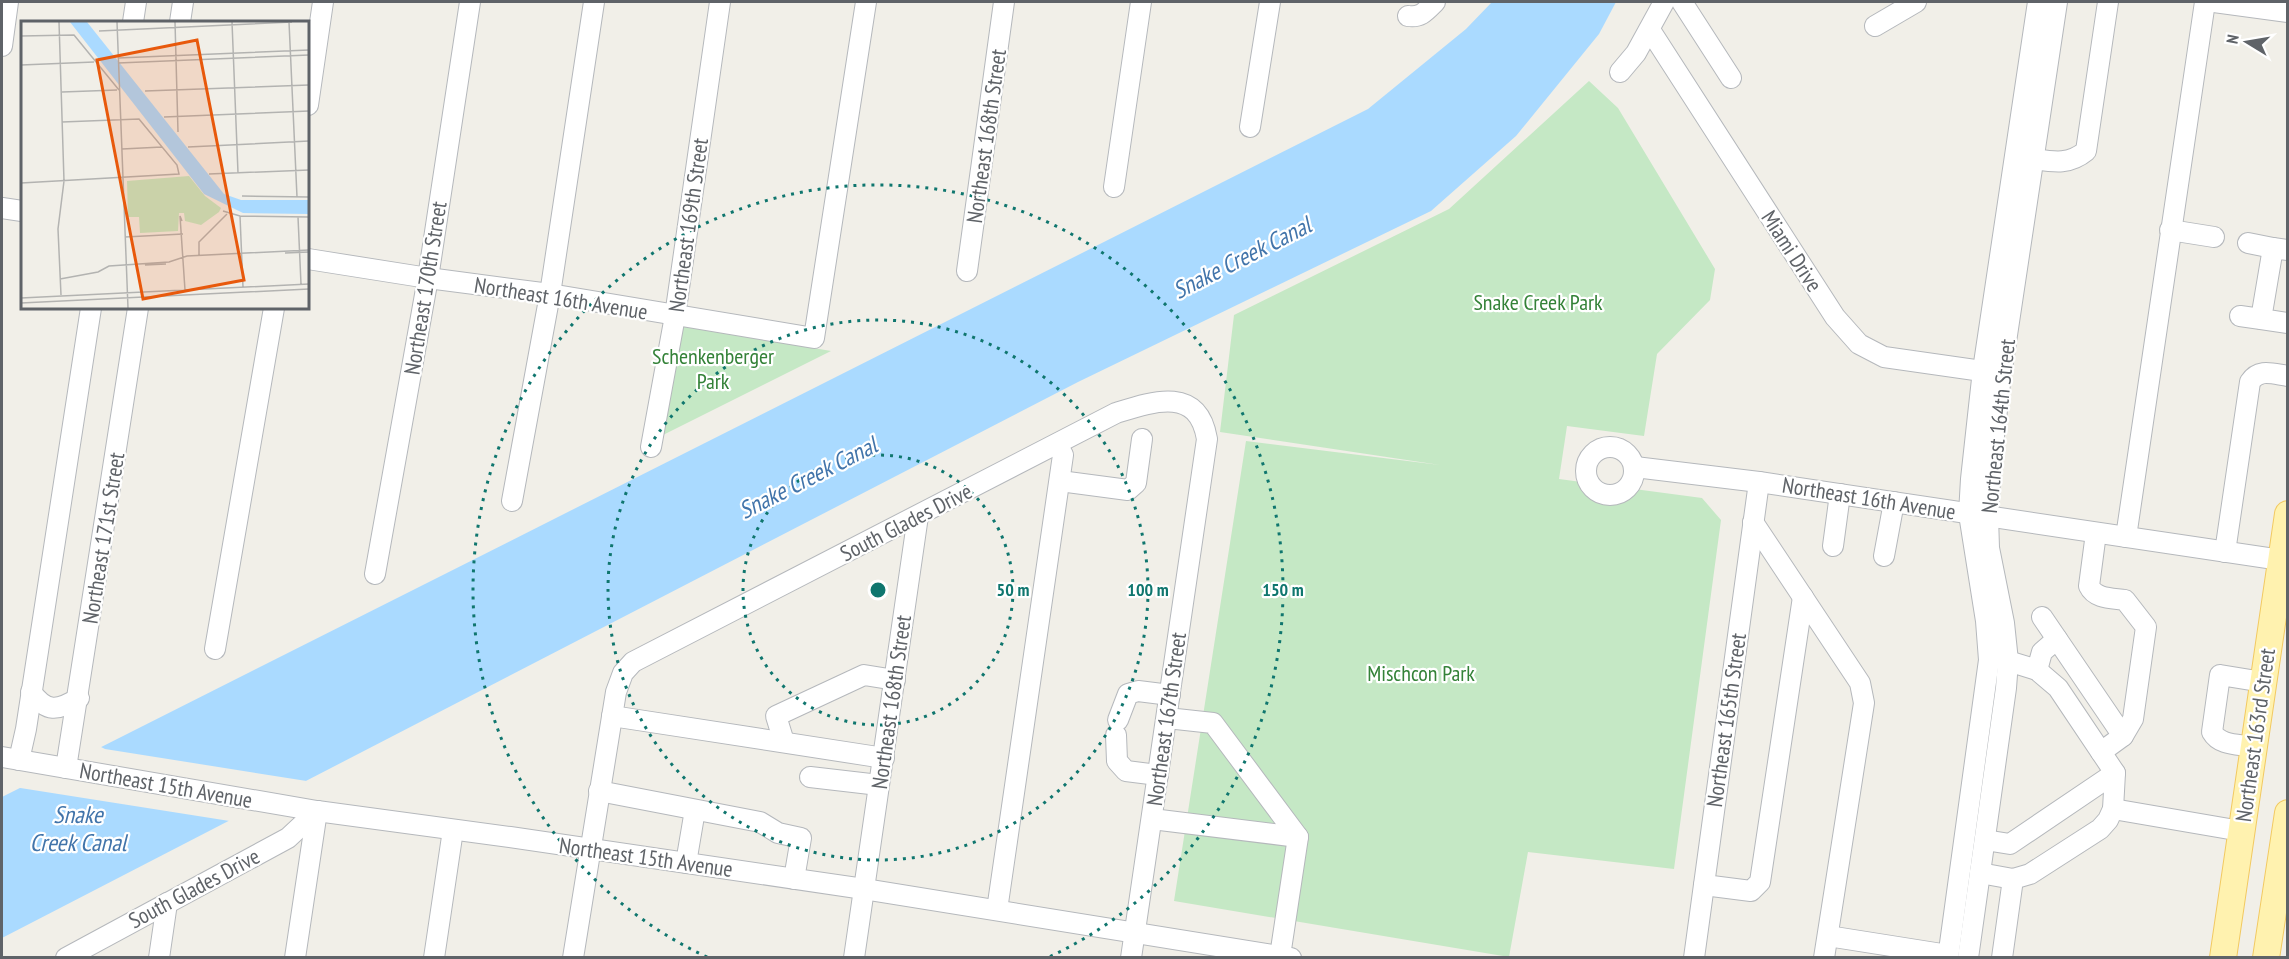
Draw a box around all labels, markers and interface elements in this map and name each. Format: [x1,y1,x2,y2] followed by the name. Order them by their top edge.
[2217,12,2277,72] north arrow
[21,21,309,309] inset map
[2222,33,2243,45] text: N
[960,47,1012,225] street label: Northeast 168th Street
[662,136,714,314] street label: Northeast 169th Street
[397,199,453,377] street label: Northeast 170th Street
[1755,205,1829,297] street label: Miami Drive
[1167,208,1318,306] water label: Snake Creek Canal
[472,270,650,326] street label: Northeast 16th Avenue
[1473,288,1603,316] park label: Snake Creek Park
[1975,337,2021,515] street label: Northeast 164th Street
[652,342,774,395] park label: Schenkenberger Park
[733,428,884,526] water label: Snake Creek Canal
[76,450,130,626] street label: Northeast 171st Street
[1780,470,1958,526] street label: Northeast 16th Avenue
[835,477,977,567] street label: South Glades Drive
[997,578,1029,601] text: 50 m
[1127,578,1169,601] text: 100 m
[1262,578,1304,601] text: 150 m
[868,580,888,600] centre of rings
[865,613,917,791] street label: Northeast 168th Street
[1140,630,1192,808] street label: Northeast 167th Street
[1700,631,1752,809] street label: Northeast 165th Street
[2229,646,2281,824] street label: Northeast 163rd Street
[1367,659,1475,687] park label: Mischcon Park
[77,756,255,814] street label: Northeast 15th Avenue
[30,799,129,858] water label: Snake Creek Canal
[557,831,735,883] street label: Northeast 15th Avenue
[124,842,264,934] street label: South Glades Drive

